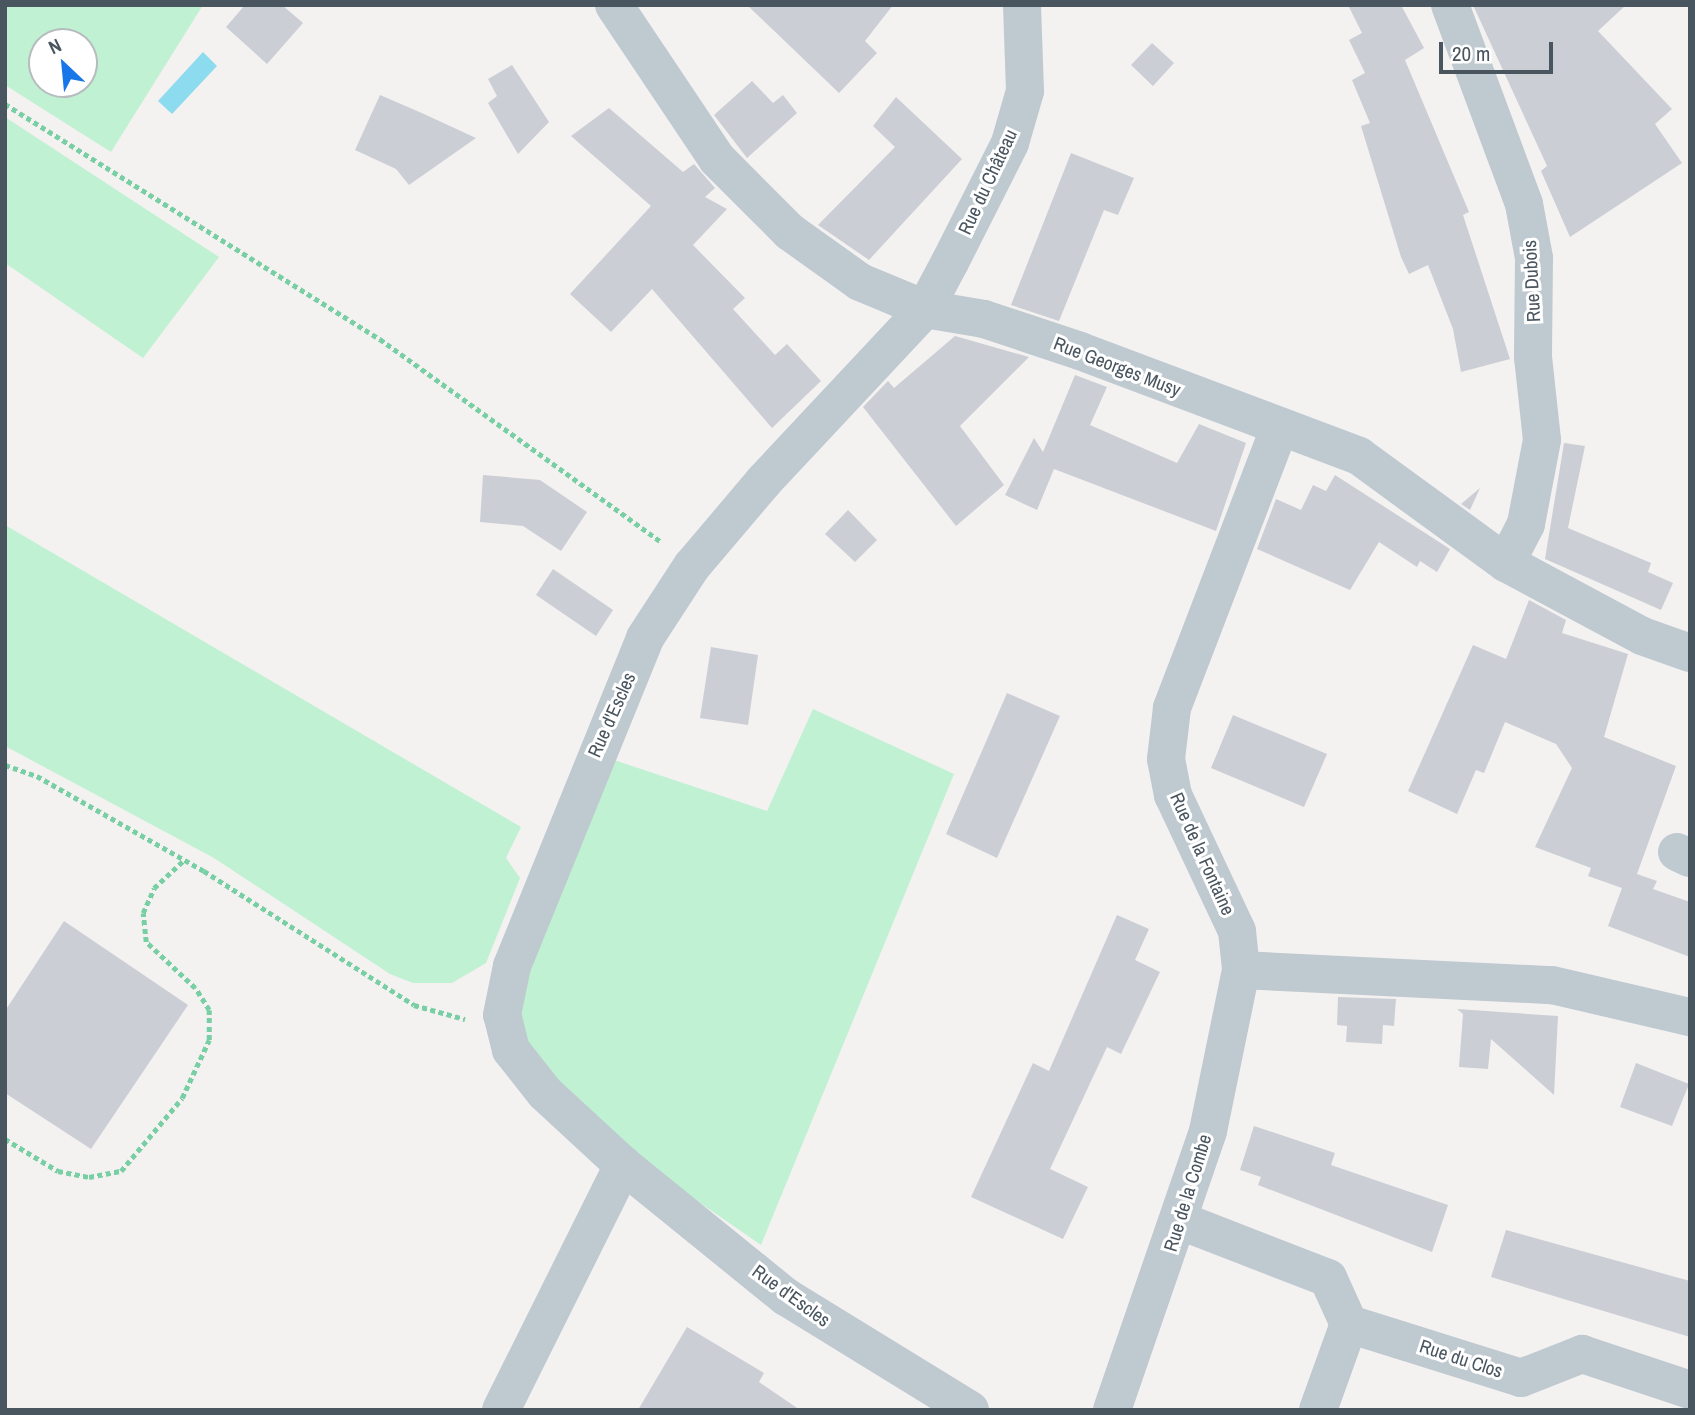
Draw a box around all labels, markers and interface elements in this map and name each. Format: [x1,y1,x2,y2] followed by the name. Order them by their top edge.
[28,28,98,98] north arrow
[1443,28,1557,72] scale bar
[44,32,65,60] text: N
[1452,39,1490,68] text: 20 m
[954,126,1022,238] street label: Rue du Château
[1518,239,1546,323] street label: Rue Dubois
[1050,332,1184,402] street label: Rue Georges Musy
[583,669,641,761] street label: Rue d'Escles
[1165,789,1239,919] street label: Rue de la Fontaine
[1159,1132,1217,1254] street label: Rue de la Combe
[748,1260,834,1332] street label: Rue d'Escles
[1417,1335,1505,1383] street label: Rue du Clos

